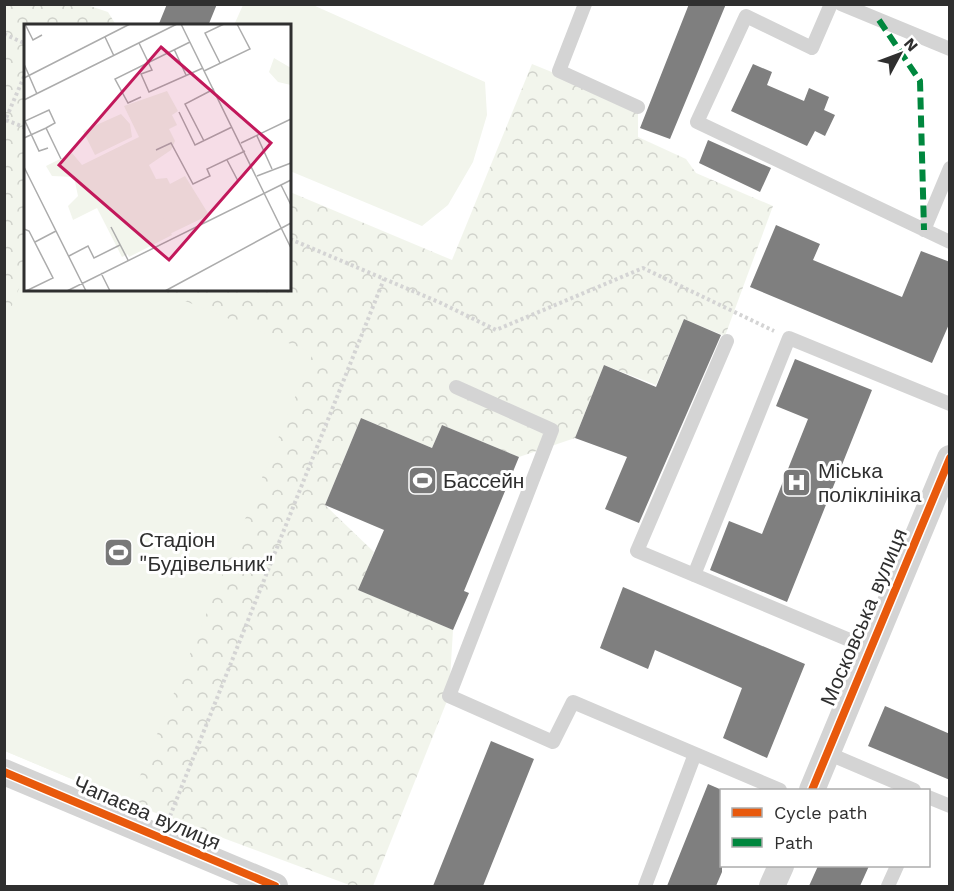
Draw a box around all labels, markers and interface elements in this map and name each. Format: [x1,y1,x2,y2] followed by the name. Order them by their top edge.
[24,24,291,291] inset map
[870,24,930,84] north arrow
[900,34,922,55] text: N
[818,458,922,507] place label: Міська поліклініка
[406,465,438,497] sports icon: Бассейн
[781,467,813,499] hospital icon: Міська поліклініка
[443,468,524,493] place label: Бассейн
[815,524,912,709] street label: Московська вулиця
[139,527,274,576] place label: Стадіон "Будівельник"
[102,536,134,568] sports icon: Стадіон "Будівельник"
[70,770,224,855] street label: Чапаєва вулиця
[720,789,930,867] legend
[774,802,868,823] text: Cycle path
[774,832,814,853] text: Path

